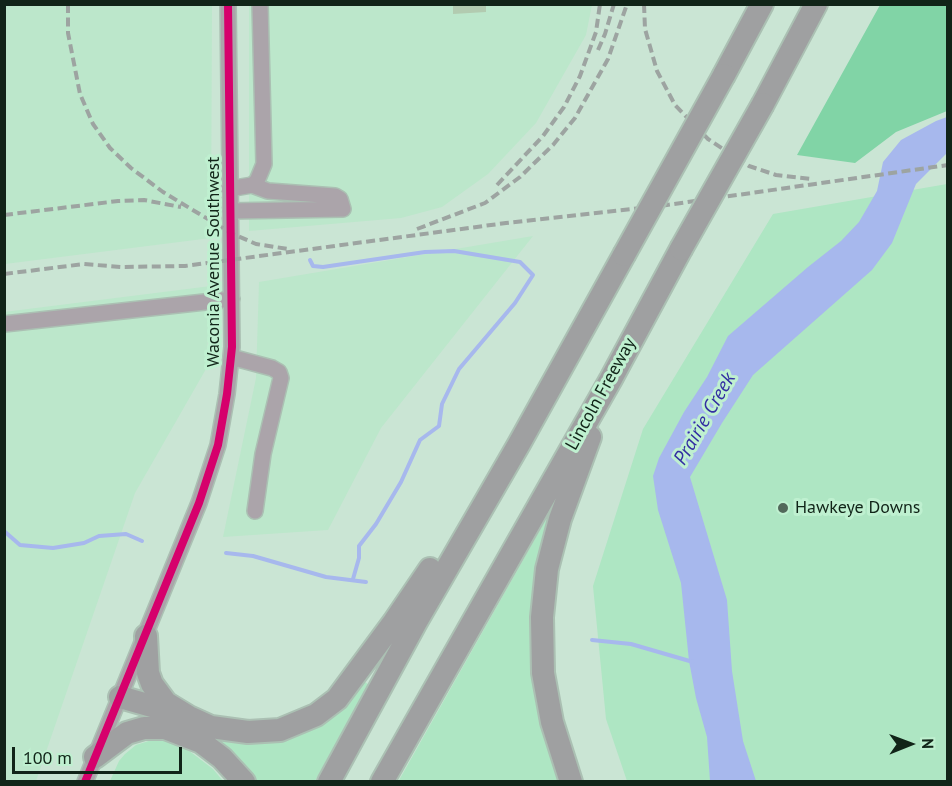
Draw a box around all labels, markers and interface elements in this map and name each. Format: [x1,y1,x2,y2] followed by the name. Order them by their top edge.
[203,157,225,367] street label: Waconia Avenue Southwest
[561,334,641,454] street label: Lincoln Freeway
[669,369,741,469] water label: Prairie Creek
[795,497,920,519] place label: Hawkeye Downs
[776,501,790,515] marker: Hawkeye Downs
[880,714,940,774] north arrow
[15,735,184,773] scale bar
[918,738,938,749] text: N
[23,746,72,769] text: 100 m

